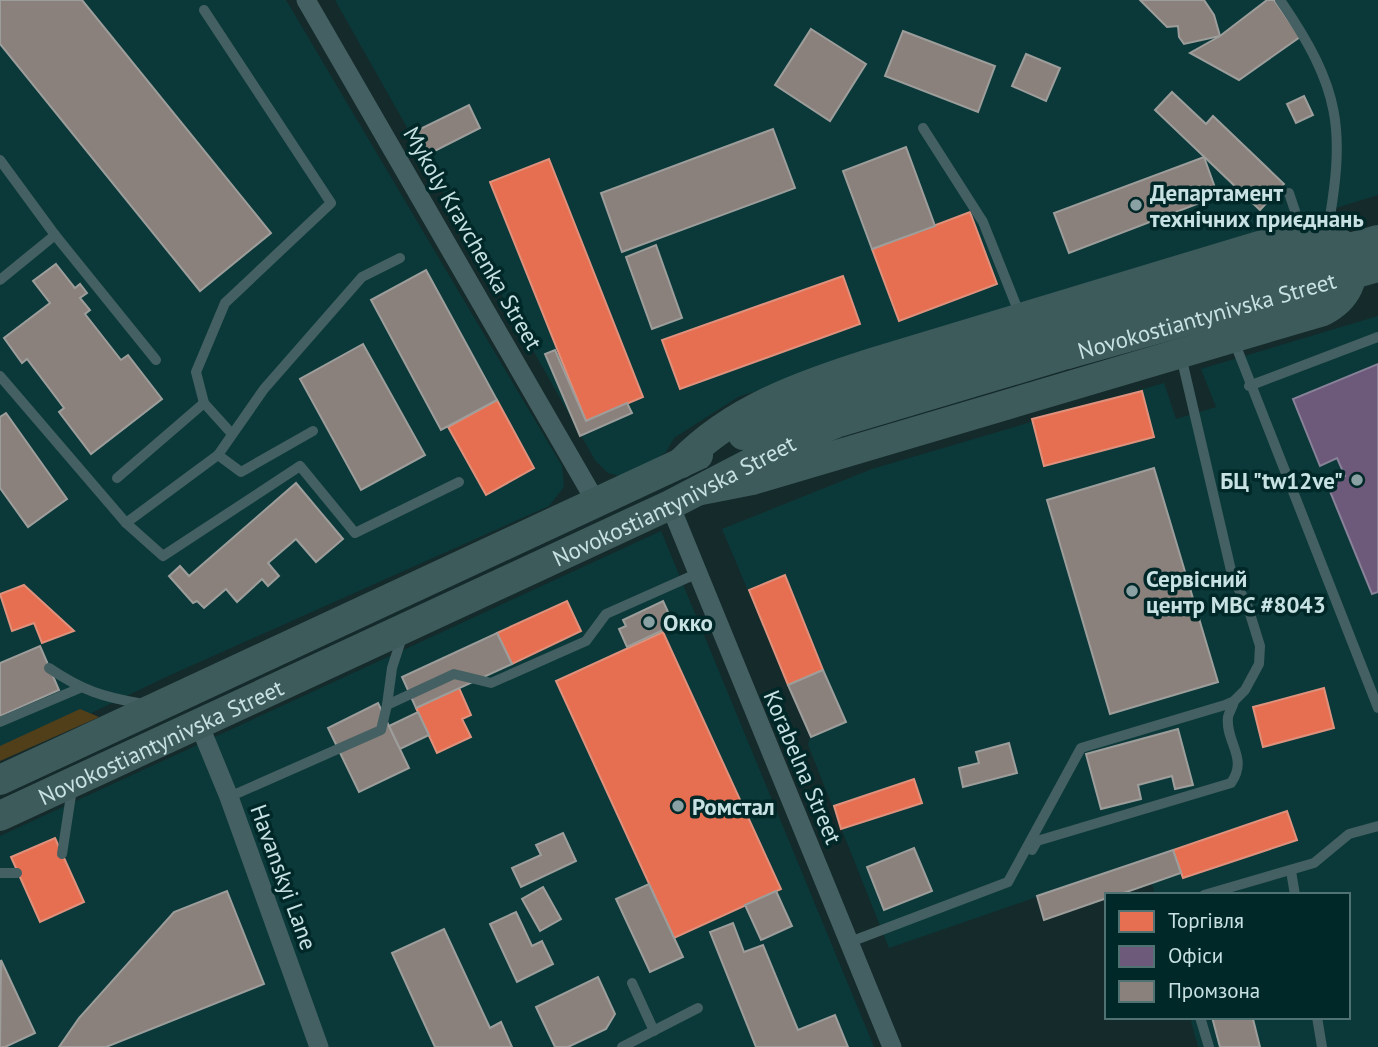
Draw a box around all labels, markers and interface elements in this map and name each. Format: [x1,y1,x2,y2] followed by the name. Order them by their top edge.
[397,121,549,355] street label: Mykoly Kravchenka Street
[1150,178,1364,233] place label: Департамент технічних приєднань
[1128,197,1144,213] marker: Департамент технічних приєднань
[1074,265,1339,365] street label: Novokostiantynivska Street
[548,428,800,572] street label: Novokostiantynivska Street
[1220,466,1343,495] place label: БЦ "tw12ve"
[1349,472,1365,488] marker: БЦ "tw12ve"
[1146,564,1326,619] place label: Сервісний центр МВС #8043
[1124,583,1140,599] marker: Сервісний центр МВС #8043
[663,608,713,637] place label: Окко
[641,614,657,630] marker: Окко
[33,672,288,811] street label: Novokostiantynivska Street
[758,686,848,848] street label: Korabelna Street
[692,792,775,821] place label: Ромстал
[670,798,686,814] marker: Ромстал
[244,800,324,954] street label: Havanskyi Lane
[1105,893,1350,1019] legend
[1168,907,1244,934] text: Торгівля
[1168,942,1223,969] text: Офіси
[1168,977,1260,1004] text: Промзона

